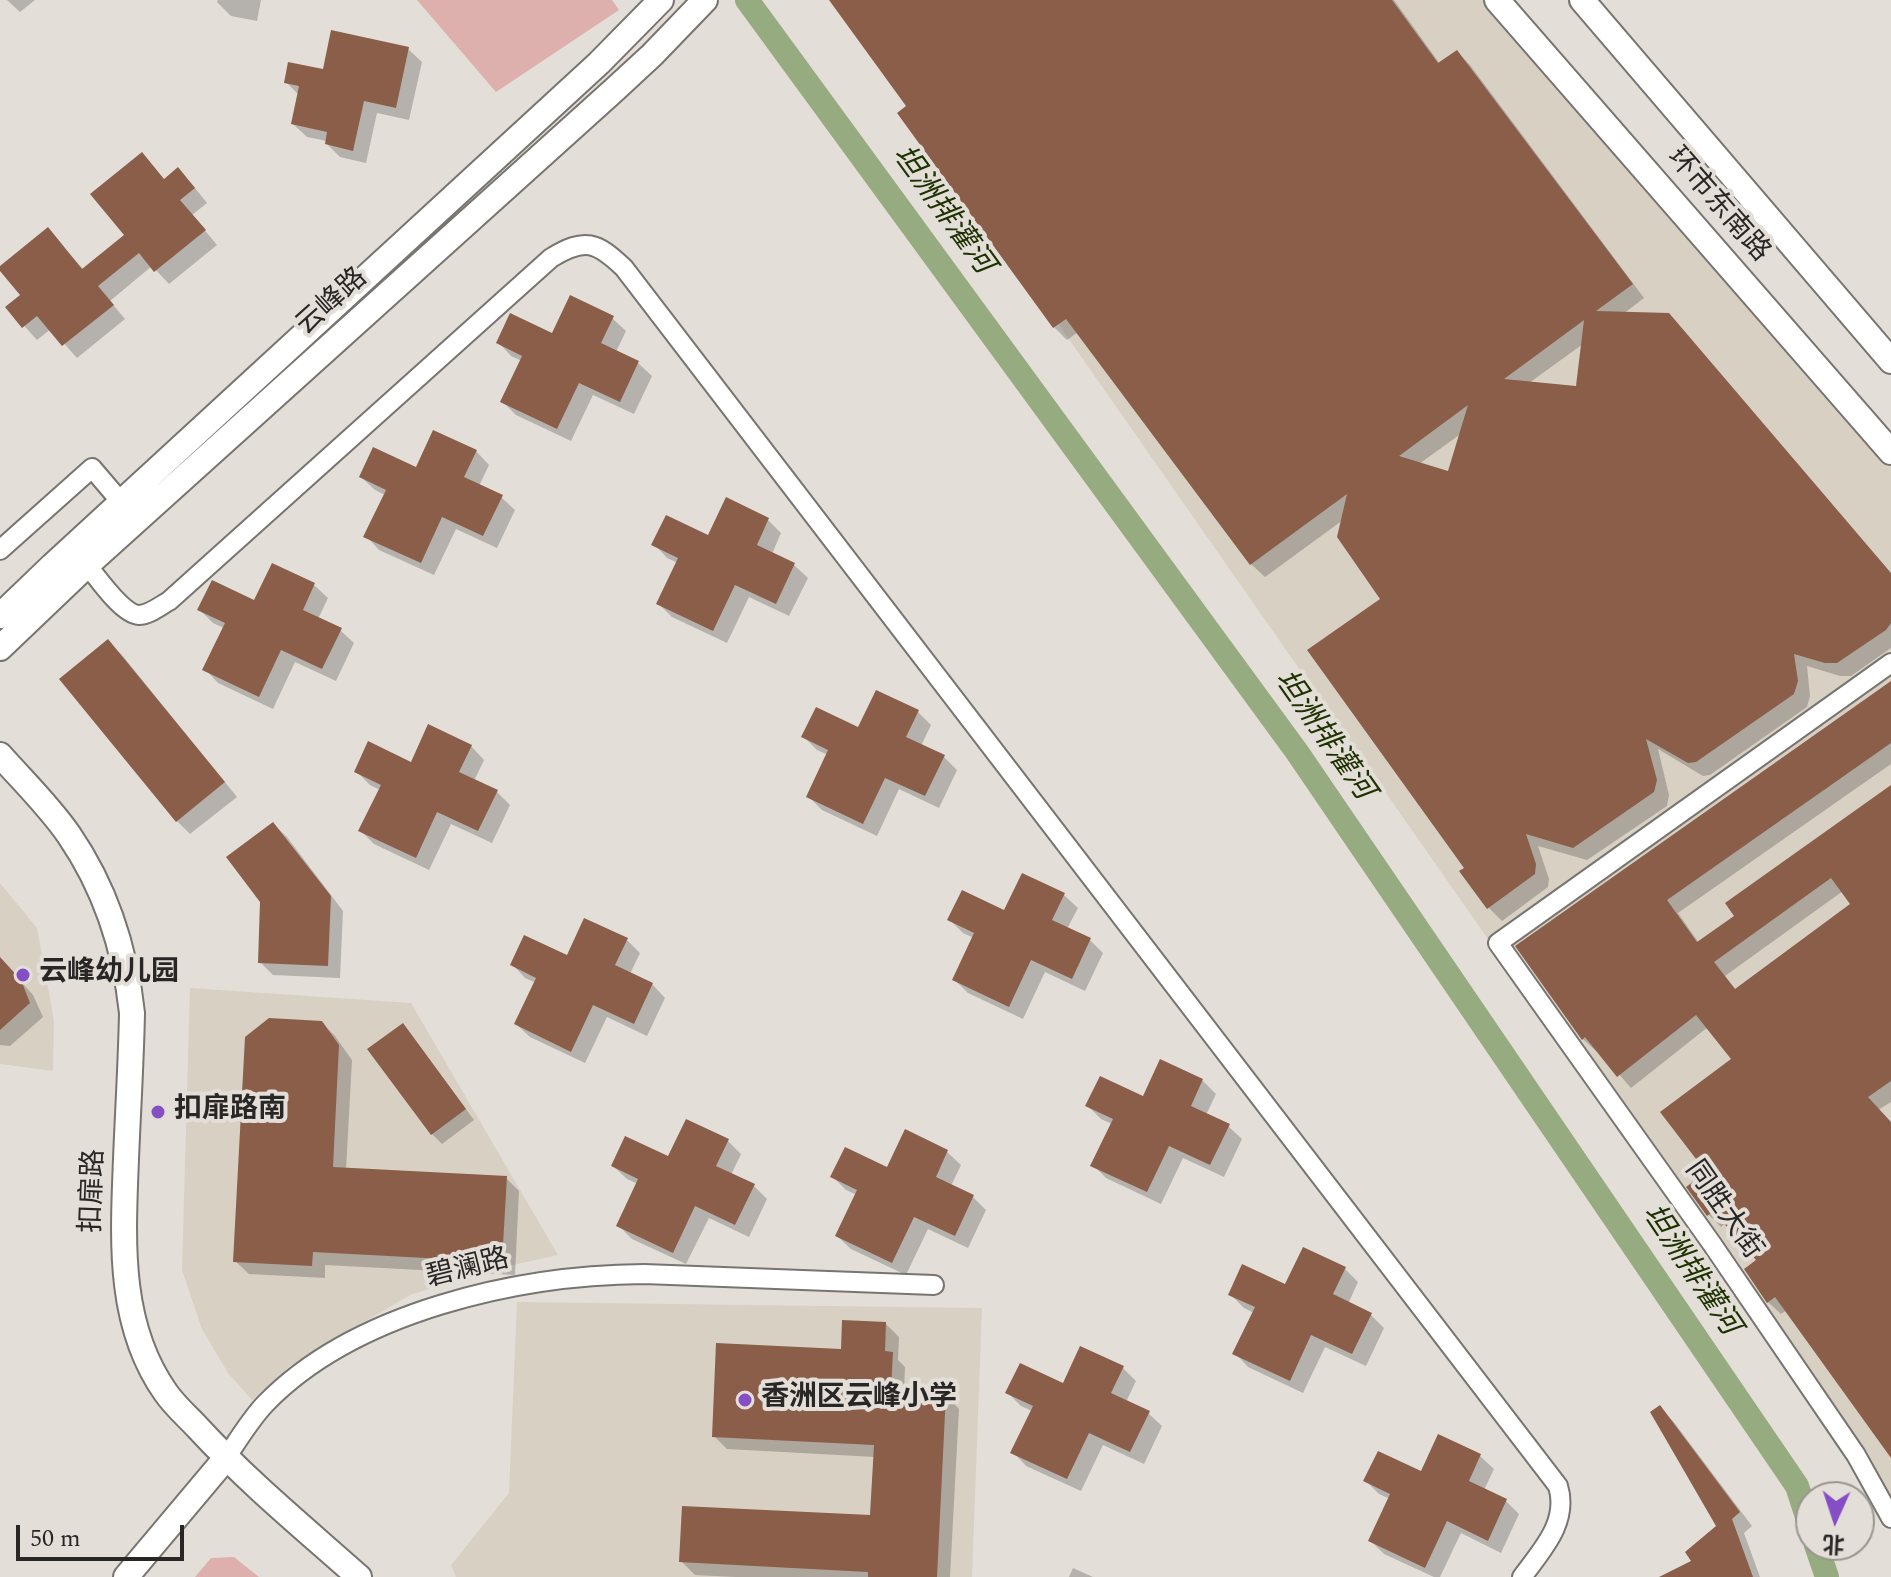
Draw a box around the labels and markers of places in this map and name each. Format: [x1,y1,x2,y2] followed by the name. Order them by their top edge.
[39,958,179,992] place label: 云峰幼儿园
[14,966,32,984] marker: 云峰幼儿园
[174,1095,286,1129] place label: 扣扉路南
[149,1103,167,1121] marker: 扣扉路南
[761,1383,957,1417] place label: 香洲区云峰小学
[736,1391,754,1409] marker: 香洲区云峰小学

